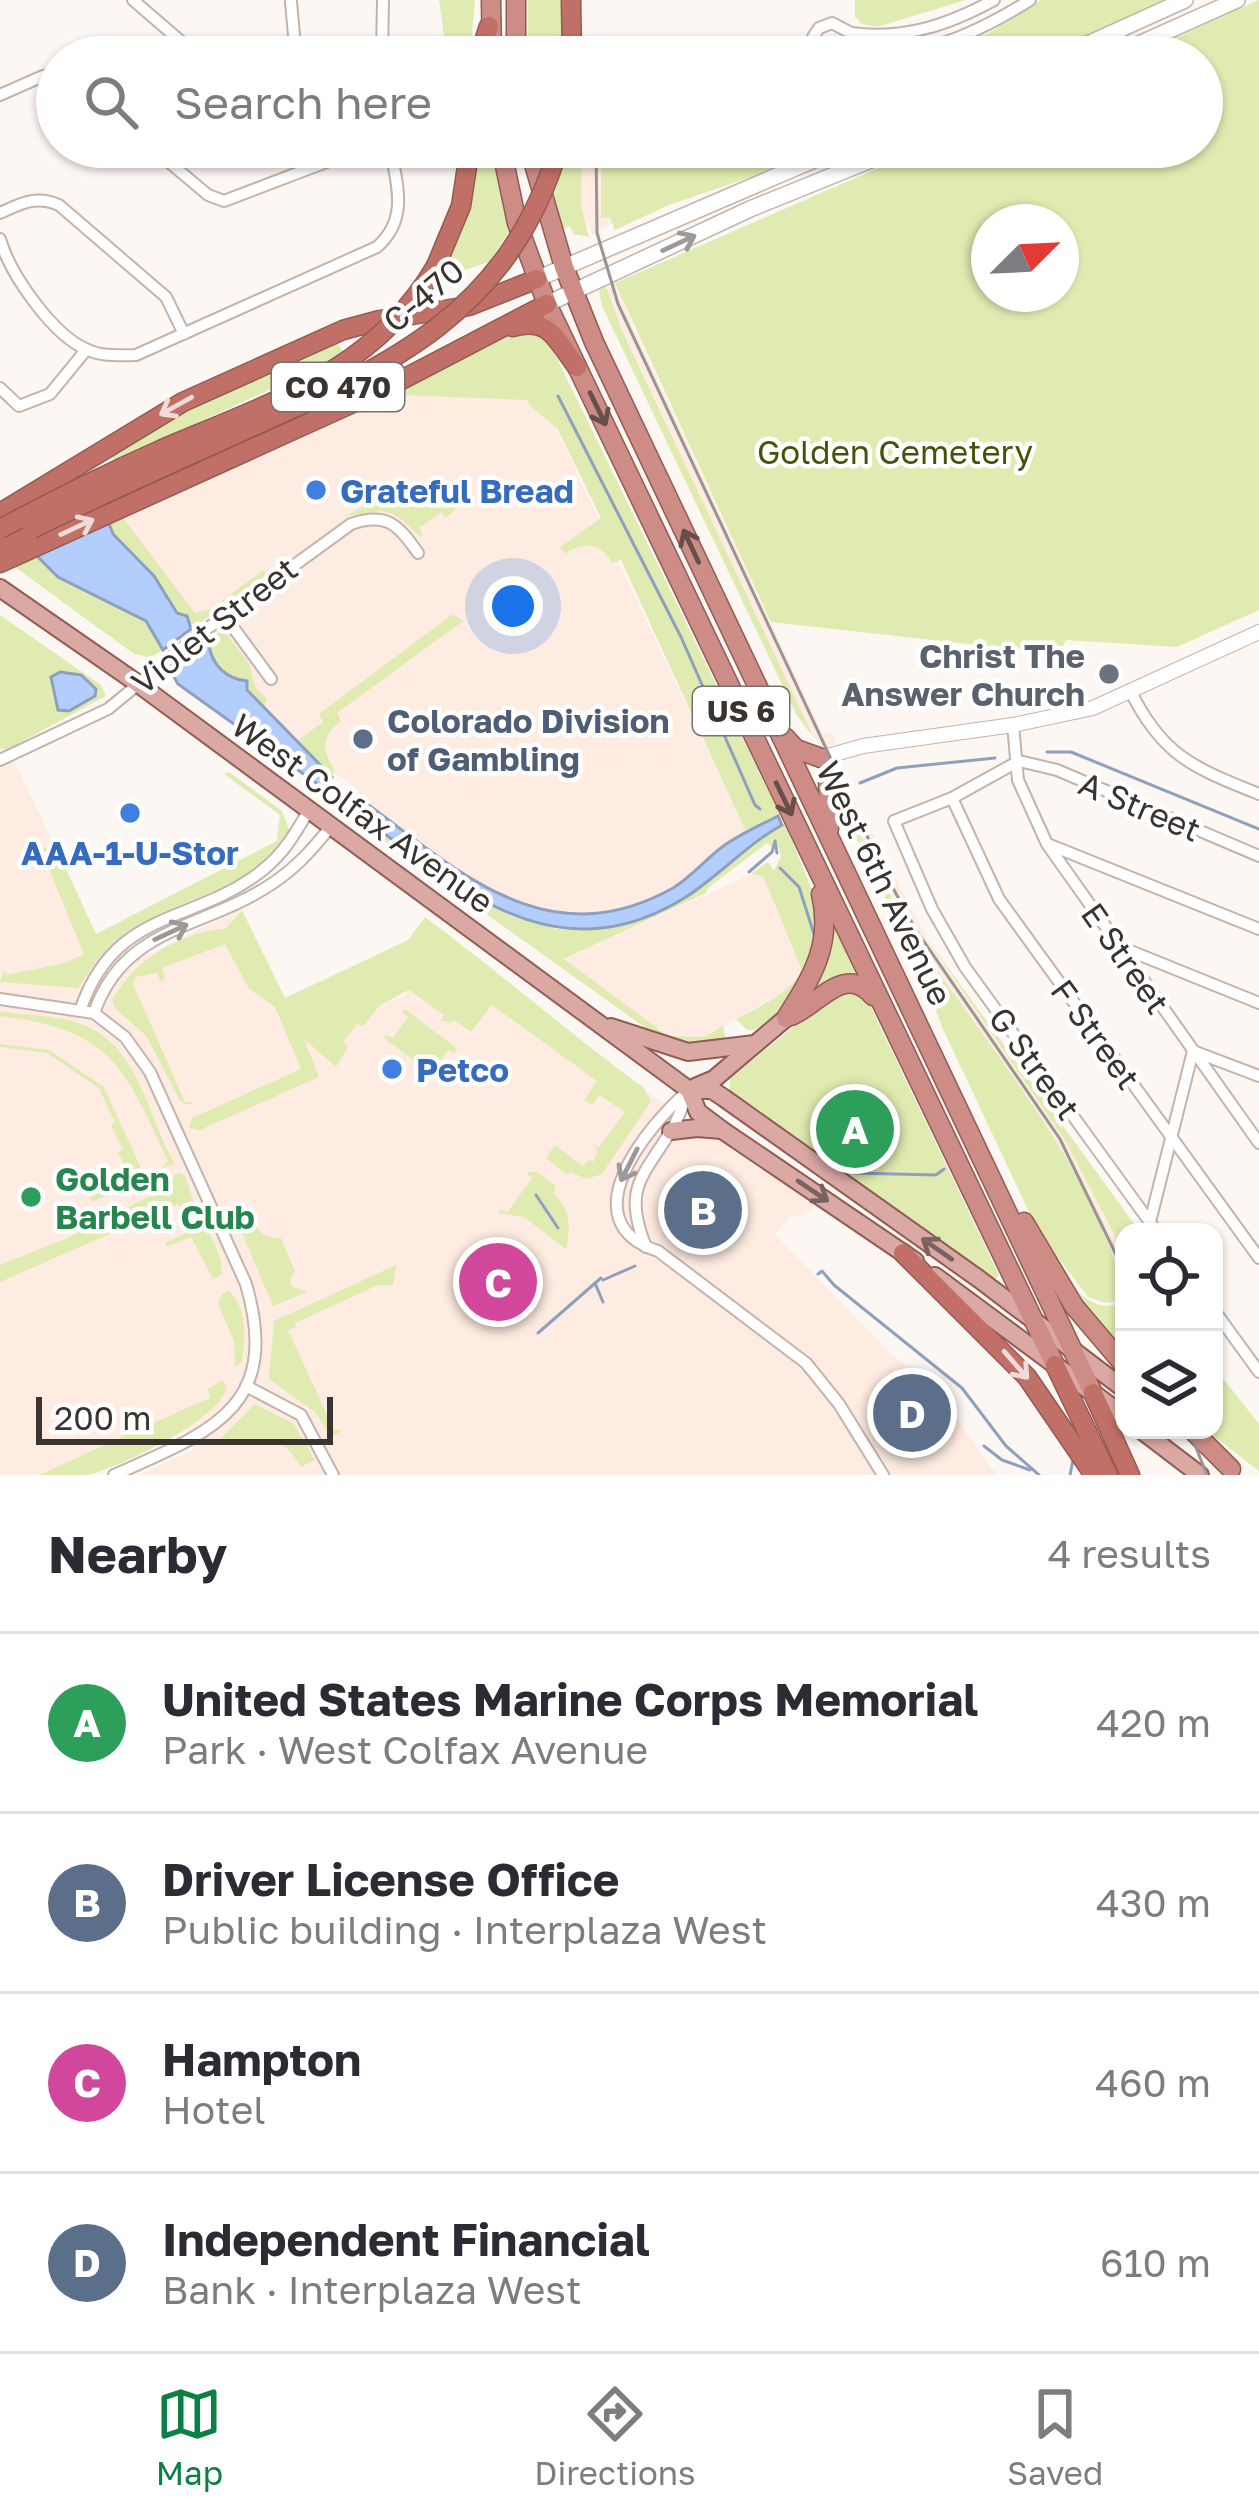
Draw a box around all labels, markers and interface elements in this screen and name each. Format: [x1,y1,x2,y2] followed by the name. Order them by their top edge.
[36,36,1223,168] search box
[78,69,144,135] icon: search
[174,75,432,129] text: Search here
[971,204,1079,312] north arrow
[660,231,696,253] one-way arrow
[375,250,471,340] street label: C-470
[272,363,404,411] road number: CO 470
[588,390,610,426] one-way arrow
[160,395,195,418] one-way arrow
[757,432,1033,471] park label: Golden Cemetery
[340,471,574,510] place label: Grateful Bread
[303,477,329,503] marker: Grateful Bread
[58,515,94,537] one-way arrow
[679,529,701,565] one-way arrow
[123,548,305,702] street label: Violet Street
[483,576,543,636] your location
[841,636,1085,713] place label: Christ The Answer Church
[1096,661,1122,687] marker: Christ The Answer Church
[693,687,789,735] road number: US 6
[387,701,670,778] place label: Colorado Division of Gambling
[225,705,501,921] street label: West Colfax Avenue
[350,726,376,752] marker: Colorado Division of Gambling
[809,755,961,1011] street label: West 6th Avenue
[1073,763,1207,849] street label: A Street
[774,780,796,816] one-way arrow
[117,800,143,826] marker: AAA-1-U-Stor
[21,833,239,872] place label: AAA-1-U-Stor
[1074,895,1178,1021] street label: E Street
[152,919,188,941] one-way arrow
[1043,972,1149,1096] street label: F Street
[981,999,1089,1127] street label: G Street
[416,1050,509,1089] place label: Petco
[379,1056,405,1082] marker: Petco
[816,1084,894,1174] pin: A
[616,1146,639,1182] one-way arrow
[55,1159,255,1236] place label: Golden Barbell Club
[664,1165,742,1255] pin: B
[795,1179,829,1204] one-way arrow
[18,1184,44,1210] marker: Golden Barbell Club
[1115,1223,1223,1439] map controls
[1115,1223,1223,1331] button: locate
[459,1237,537,1327] pin: C
[921,1237,954,1262] one-way arrow
[1115,1331,1223,1439] button: layers
[1001,1349,1029,1380] one-way arrow
[873,1368,951,1458] pin: D
[36,1391,333,1444] scale bar
[54,1398,152,1437] text: 200 m
[48,1523,227,1584] text: Nearby
[1048,1530,1211,1577] text: 4 results
[162,1672,978,1726] text: United States Marine Corps Memorial
[73,1699,101,1746] text: A
[1096,1699,1211,1746] text: 420 m
[162,1726,648,1773] text: Park · West Colfax Avenue
[162,1852,619,1906] text: Driver License Office
[73,1879,101,1926] text: B
[1096,1879,1211,1926] text: 430 m
[162,1906,767,1953] text: Public building · Interplaza West
[162,2032,361,2086] text: Hampton
[73,2059,101,2106] text: C
[1095,2059,1211,2106] text: 460 m
[162,2086,266,2133] text: Hotel
[162,2212,650,2266] text: Independent Financial
[73,2239,101,2286] text: D
[1100,2239,1211,2286] text: 610 m
[162,2266,582,2313] text: Bank · Interplaza West
[156,2381,223,2492] tab: Map
[534,2381,696,2492] tab: Directions
[1007,2381,1103,2492] tab: Saved

